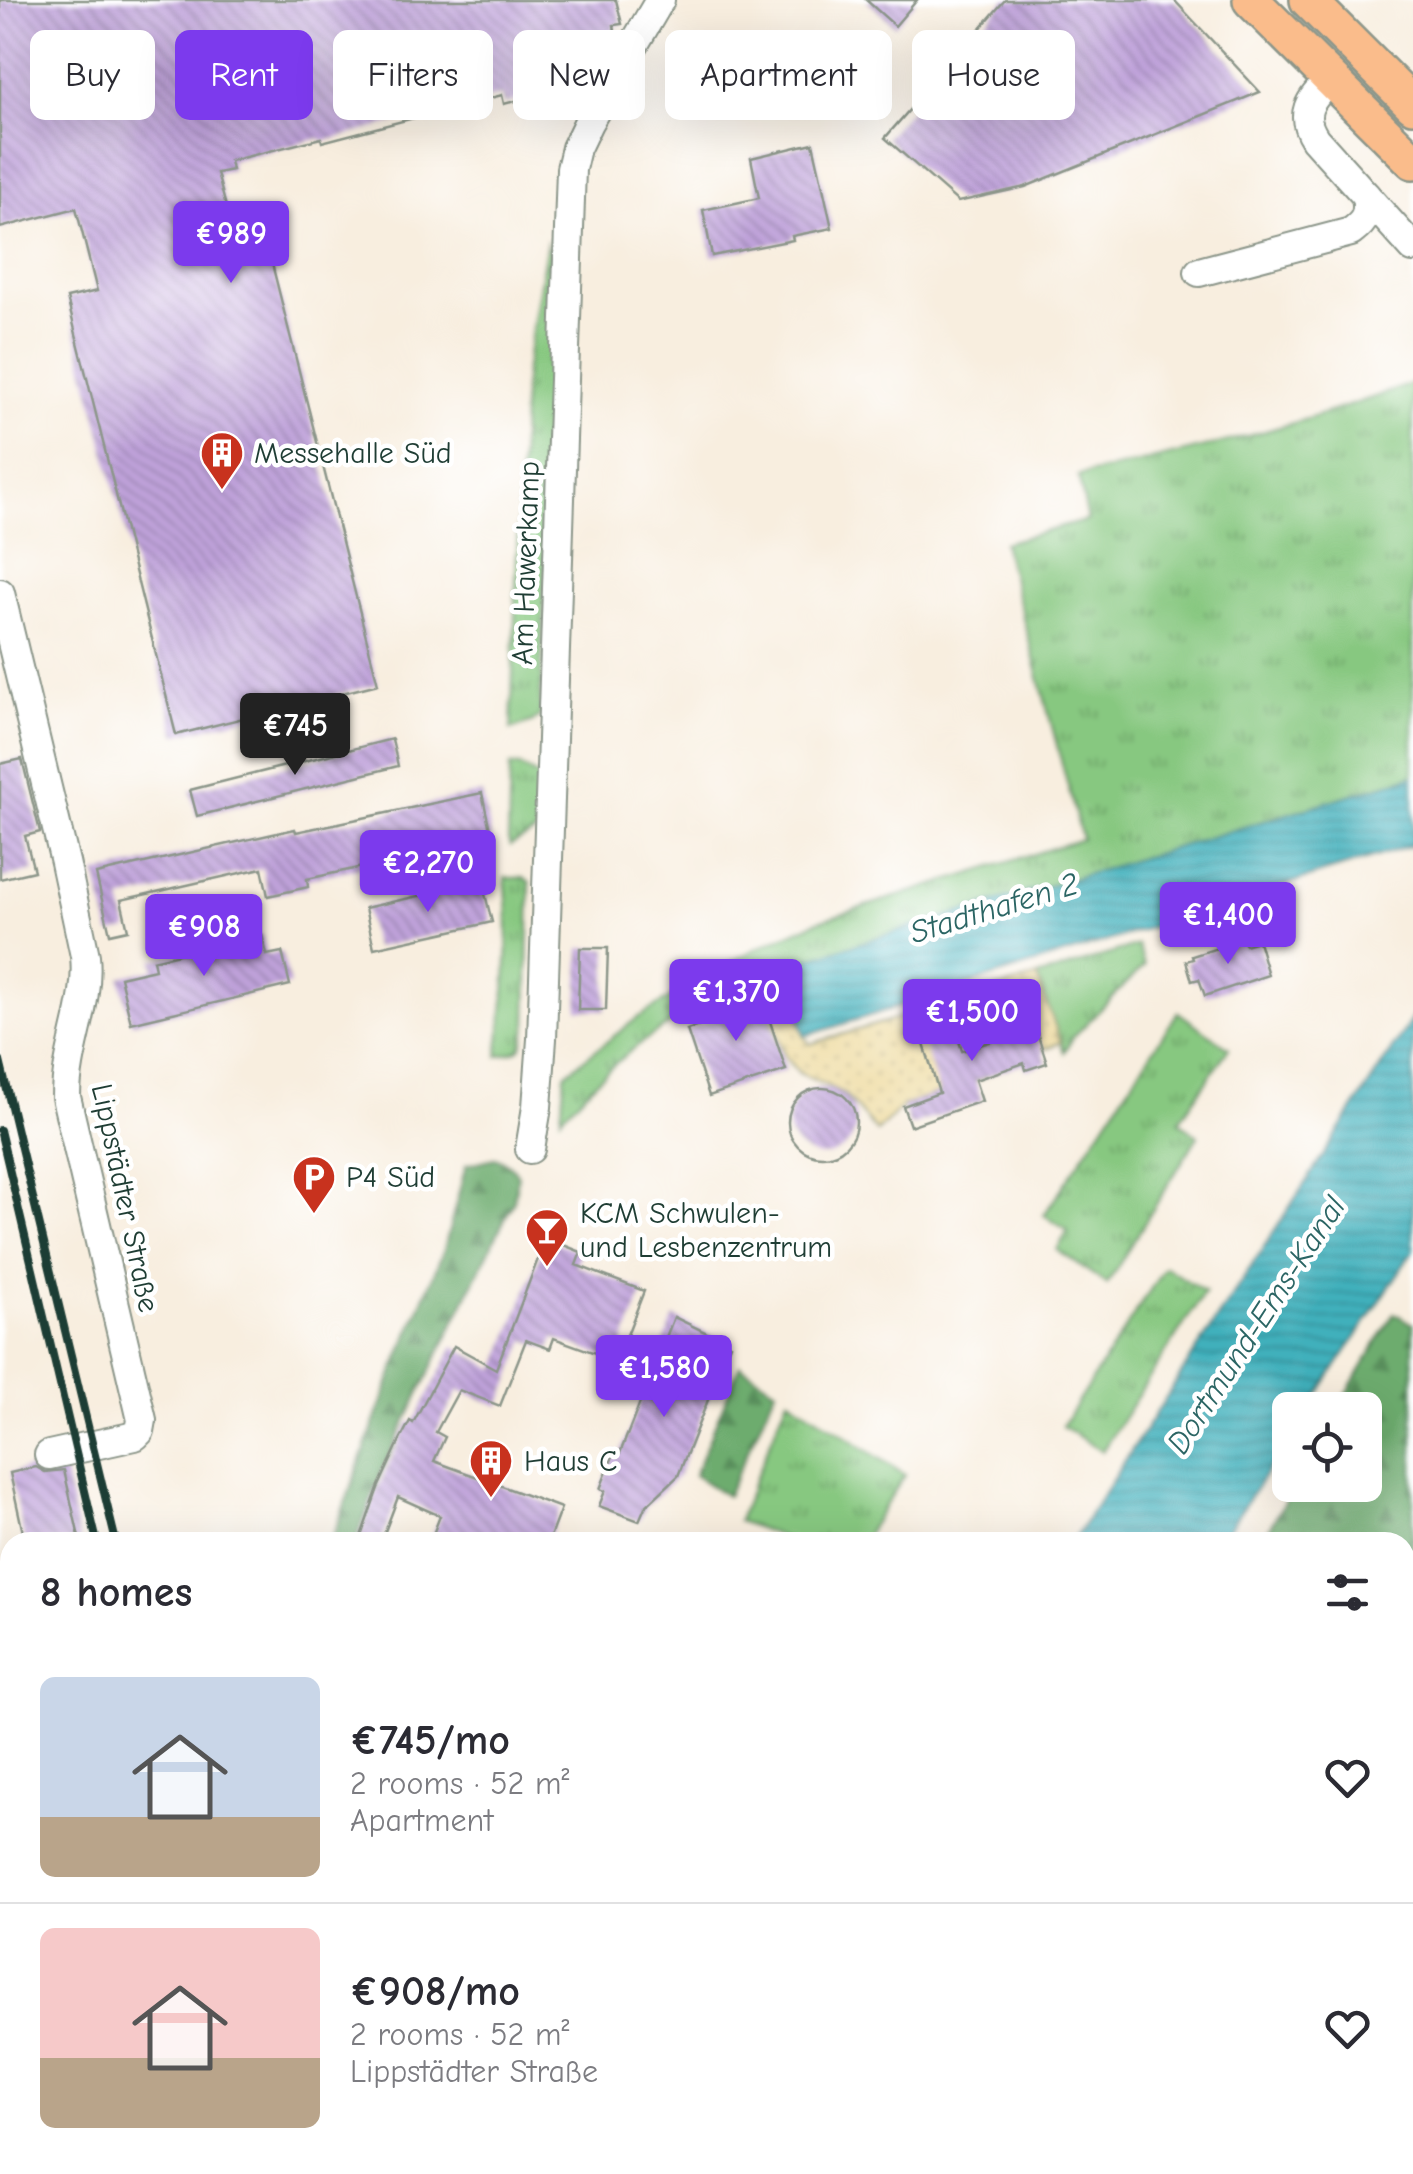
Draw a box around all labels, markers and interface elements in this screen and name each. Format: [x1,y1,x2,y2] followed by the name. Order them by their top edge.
[30,30,155,120] chip: Buy
[175,30,313,120] chip: Rent
[333,30,493,120] chip: Filters
[513,30,645,120] chip: New
[665,30,892,120] chip: Apartment
[912,30,1075,120] chip: House
[172,201,290,286] pin: €989
[195,215,267,252] text: €989
[199,430,245,491] building icon: Messehalle Süd
[254,436,452,471] place label: Messehalle Süd
[505,461,547,665] street label: Am Hawerkamp
[236,693,354,778] pin: €745
[262,707,328,744] text: €745
[347,830,509,915] pin: €2,270
[382,844,474,881] text: €2,270
[905,865,1083,951] water label: Stadthafen 2
[1147,882,1309,967] pin: €1,400
[145,894,263,979] pin: €908
[1182,896,1274,933] text: €1,400
[167,908,241,945] text: €908
[655,959,817,1044] pin: €1,370
[691,973,781,1010] text: €1,370
[891,979,1053,1064] pin: €1,500
[925,993,1019,1030] text: €1,500
[84,1081,166,1315] street label: Lippstädter Straße
[291,1154,337,1215] parking icon: P4 Süd
[346,1160,435,1195] place label: P4 Süd
[1159,1189,1353,1460] water label: Dortmund-Ems-Kanal
[580,1196,832,1265] place label: KCM Schwulen- und Lesbenzentrum
[524,1207,570,1268] bar icon: KCM Schwulen- und Lesbenzentrum
[583,1335,745,1420] pin: €1,580
[618,1349,710,1386] text: €1,580
[1272,1392,1382,1502] map controls
[1272,1392,1382,1502] button: locate
[468,1438,514,1499] building icon: Haus C
[524,1444,617,1479] place label: Haus C
[1320,1565,1375,1620] icon: filters
[40,1568,192,1617] text: 8 homes
[350,1716,510,1765] text: €745/mo
[120,1717,240,1837] icon: home
[1320,1750,1375,1805] icon: heart
[350,1765,569,1802] text: 2 rooms · 52 m²
[350,1802,493,1839] text: Apartment
[350,1967,520,2016] text: €908/mo
[120,1968,240,2088] icon: home
[1320,2001,1375,2056] icon: heart
[350,2016,569,2053] text: 2 rooms · 52 m²
[350,2053,598,2090] text: Lippstädter Straße

